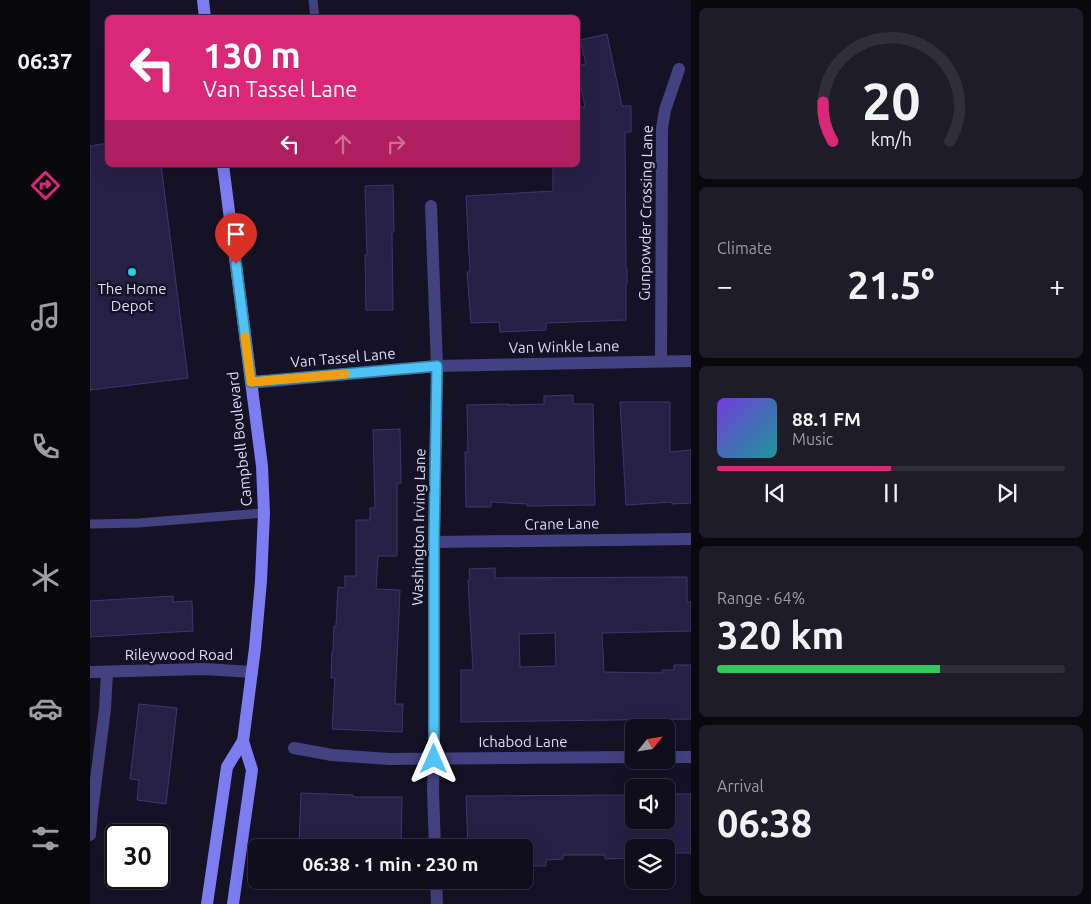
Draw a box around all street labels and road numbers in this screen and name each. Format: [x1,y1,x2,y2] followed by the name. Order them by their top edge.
[635,125,656,301] street label: Gunpowder Crossing Lane
[508,337,620,356] street label: Van Winkle Lane
[290,344,396,371] street label: Van Tassel Lane
[224,371,255,507] street label: Campbell Boulevard
[409,448,428,606] street label: Washington Irving Lane
[524,514,600,533] street label: Crane Lane
[125,646,233,663] street label: Rileywood Road
[478,733,568,750] street label: Ichabod Lane

